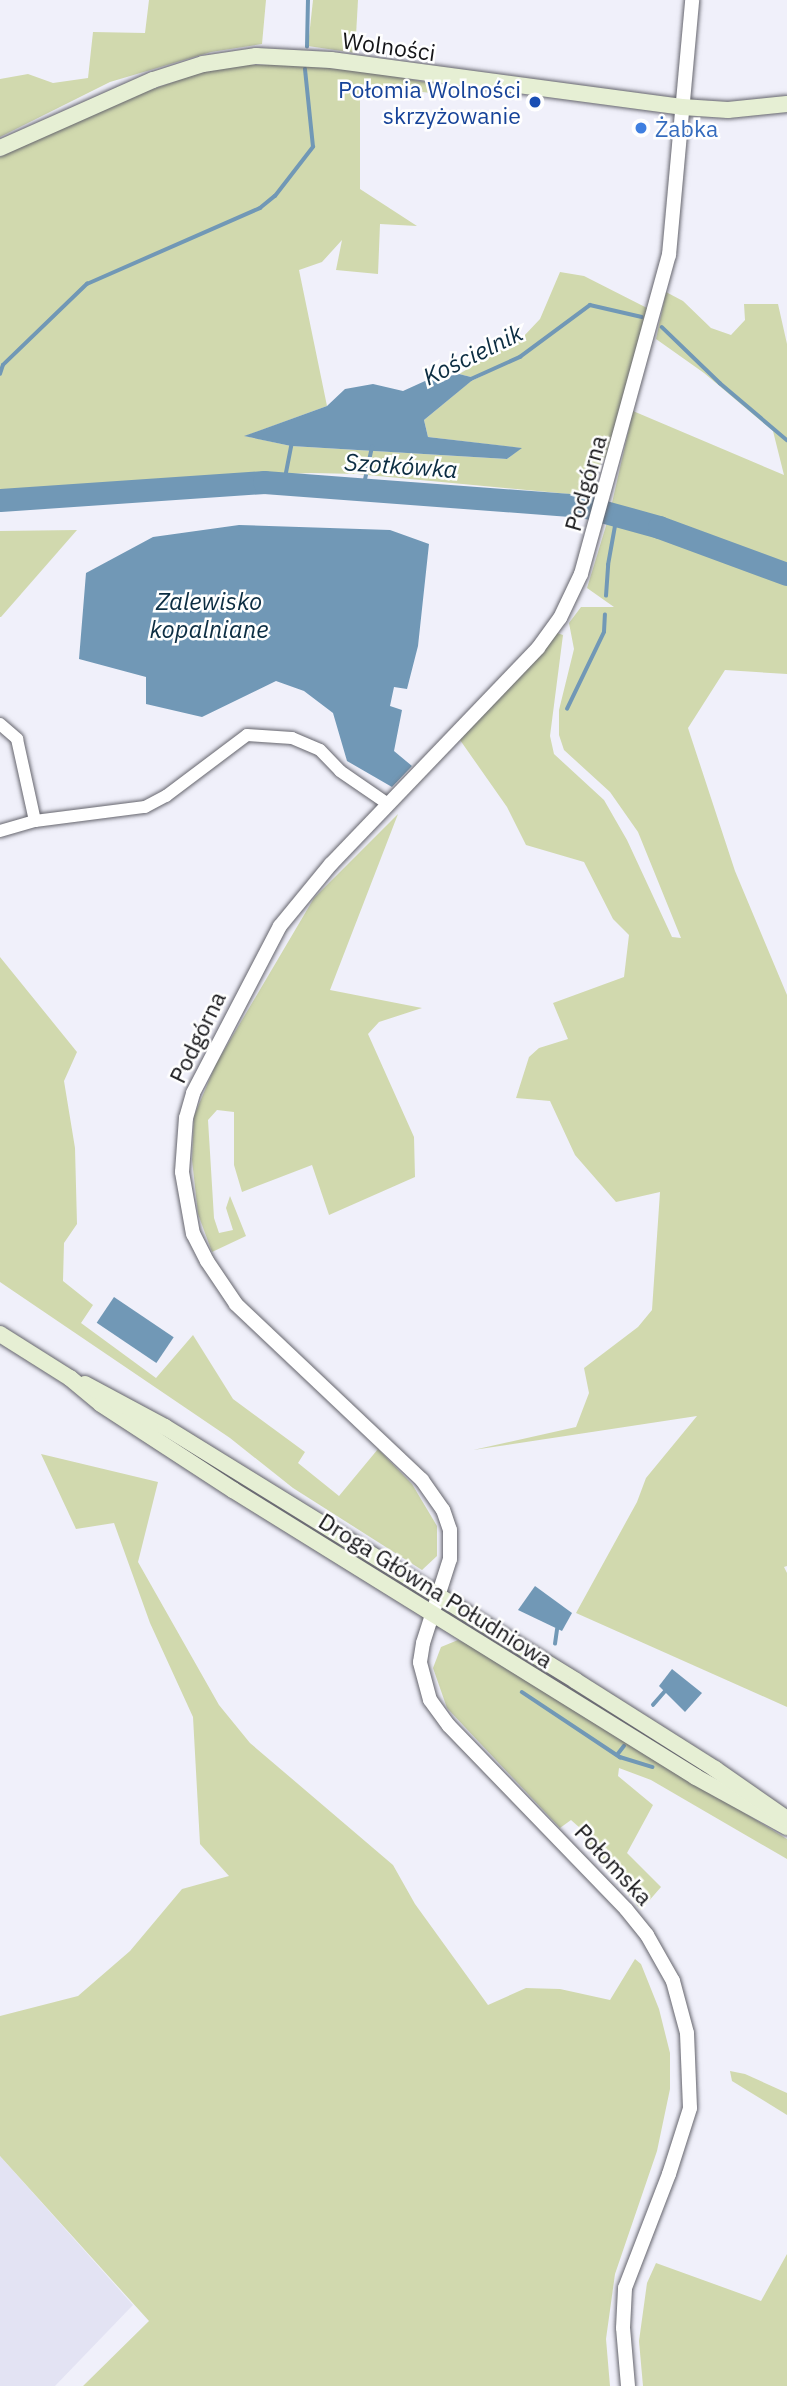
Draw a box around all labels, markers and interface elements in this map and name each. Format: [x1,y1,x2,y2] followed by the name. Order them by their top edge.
[341,26,437,66] street label: Wolności
[338,75,521,129] place label: Połomia Wolności skrzyżowanie
[527,94,543,110] marker: Połomia Wolności skrzyżowanie
[655,114,718,142] place label: Żabka
[633,120,649,136] marker: Żabka
[418,319,528,391] water label: Kościelnik
[558,432,612,534] street label: Podgórna
[343,448,459,484] water label: Szotkówka
[150,588,268,644] water label: Zalewisko kopalniane
[163,987,231,1087] street label: Podgórna
[314,1507,558,1673] street label: Droga Główna Południowa
[569,1818,659,1910] street label: Połomska

